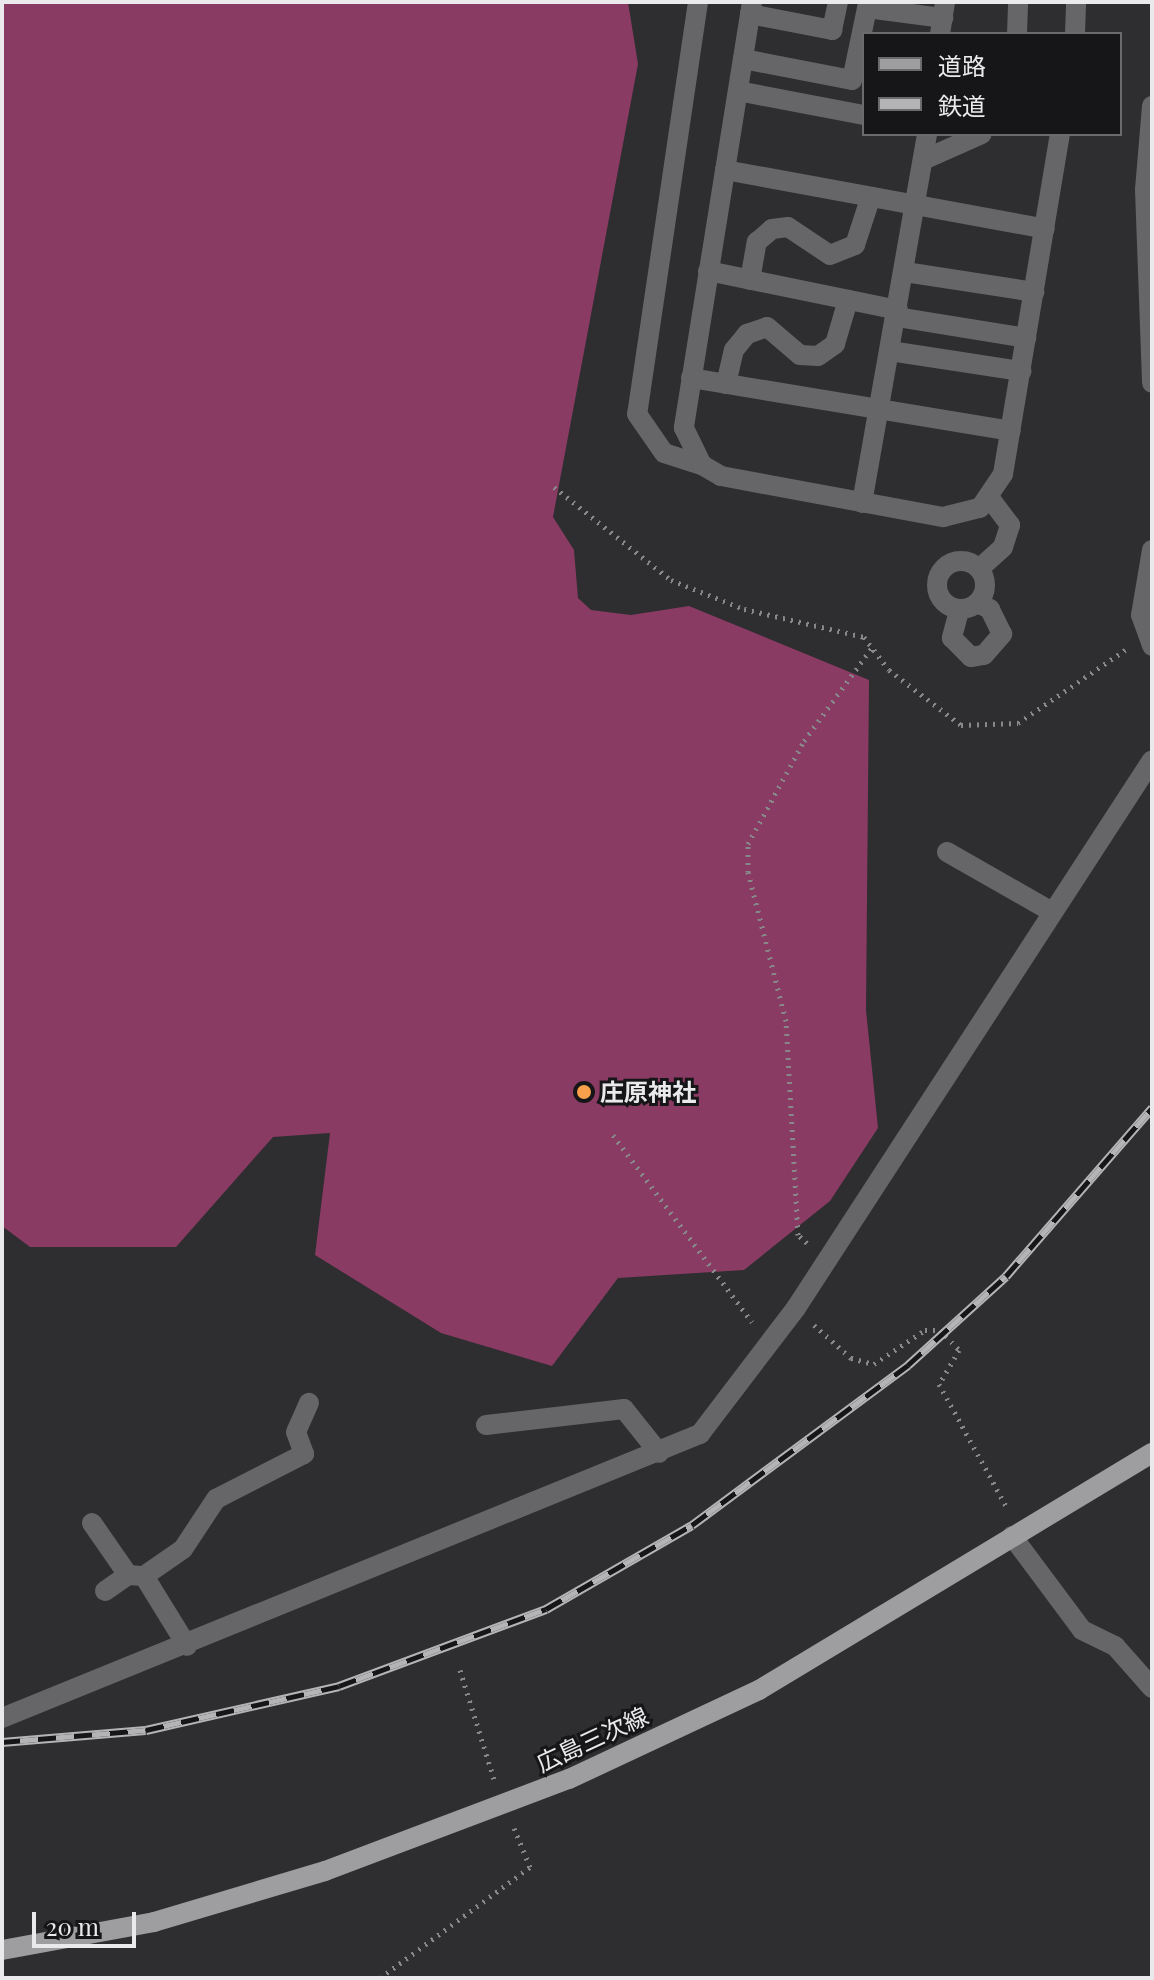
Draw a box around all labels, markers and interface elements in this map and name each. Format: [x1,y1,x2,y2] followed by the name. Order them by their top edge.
[862,32,1122,136] legend
[938,49,986,81] text: 道路
[938,89,986,121] text: 鉄道
[600,1078,696,1106] place label: 庄原神社
[575,1083,593,1101] marker: 庄原神社
[532,1701,652,1777] street label: 広島三次線
[36,1896,140,1946] scale bar
[46,1910,99,1942] text: 20 m

